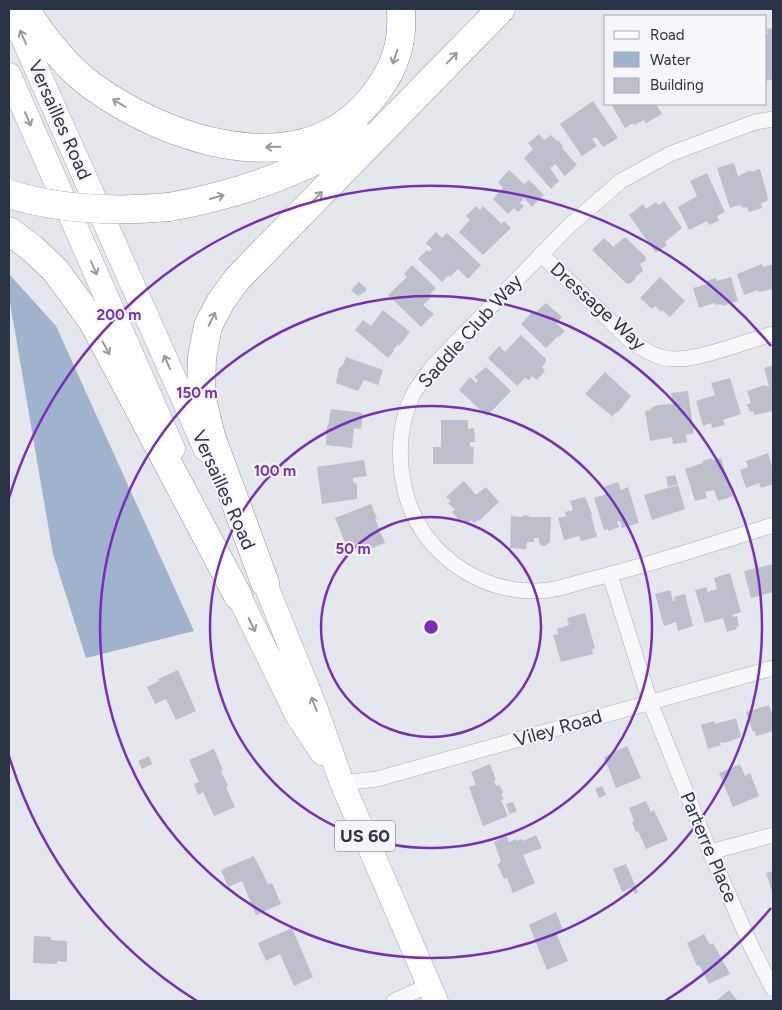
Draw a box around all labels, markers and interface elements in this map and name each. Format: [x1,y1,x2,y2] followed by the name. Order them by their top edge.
[604,15,767,105] legend
[650,26,685,44] text: Road
[18,30,28,45] one-way arrow
[390,48,399,64] one-way arrow
[650,51,690,69] text: Water
[446,52,458,65] one-way arrow
[23,57,97,183] street label: Versailles Road
[650,76,704,94] text: Building
[112,98,126,108] one-way arrow
[24,111,34,126] one-way arrow
[265,143,281,152] one-way arrow
[311,190,323,203] one-way arrow
[209,191,225,201] one-way arrow
[546,257,650,355] street label: Dressage Way
[89,260,99,275] one-way arrow
[413,270,527,392] street label: Saddle Club Way
[97,306,141,324] text: 200 m
[208,312,217,327] one-way arrow
[101,340,111,355] one-way arrow
[162,355,172,370] one-way arrow
[176,384,218,402] text: 150 m
[187,427,261,553] street label: Versailles Road
[254,462,296,480] text: 100 m
[335,540,371,558] text: 50 m
[247,617,257,632] one-way arrow
[422,618,440,636] centre of rings
[308,697,317,712] one-way arrow
[511,704,605,752] street label: Viley Road
[675,788,743,906] street label: Parterre Place
[335,820,395,851] road number: US 60

